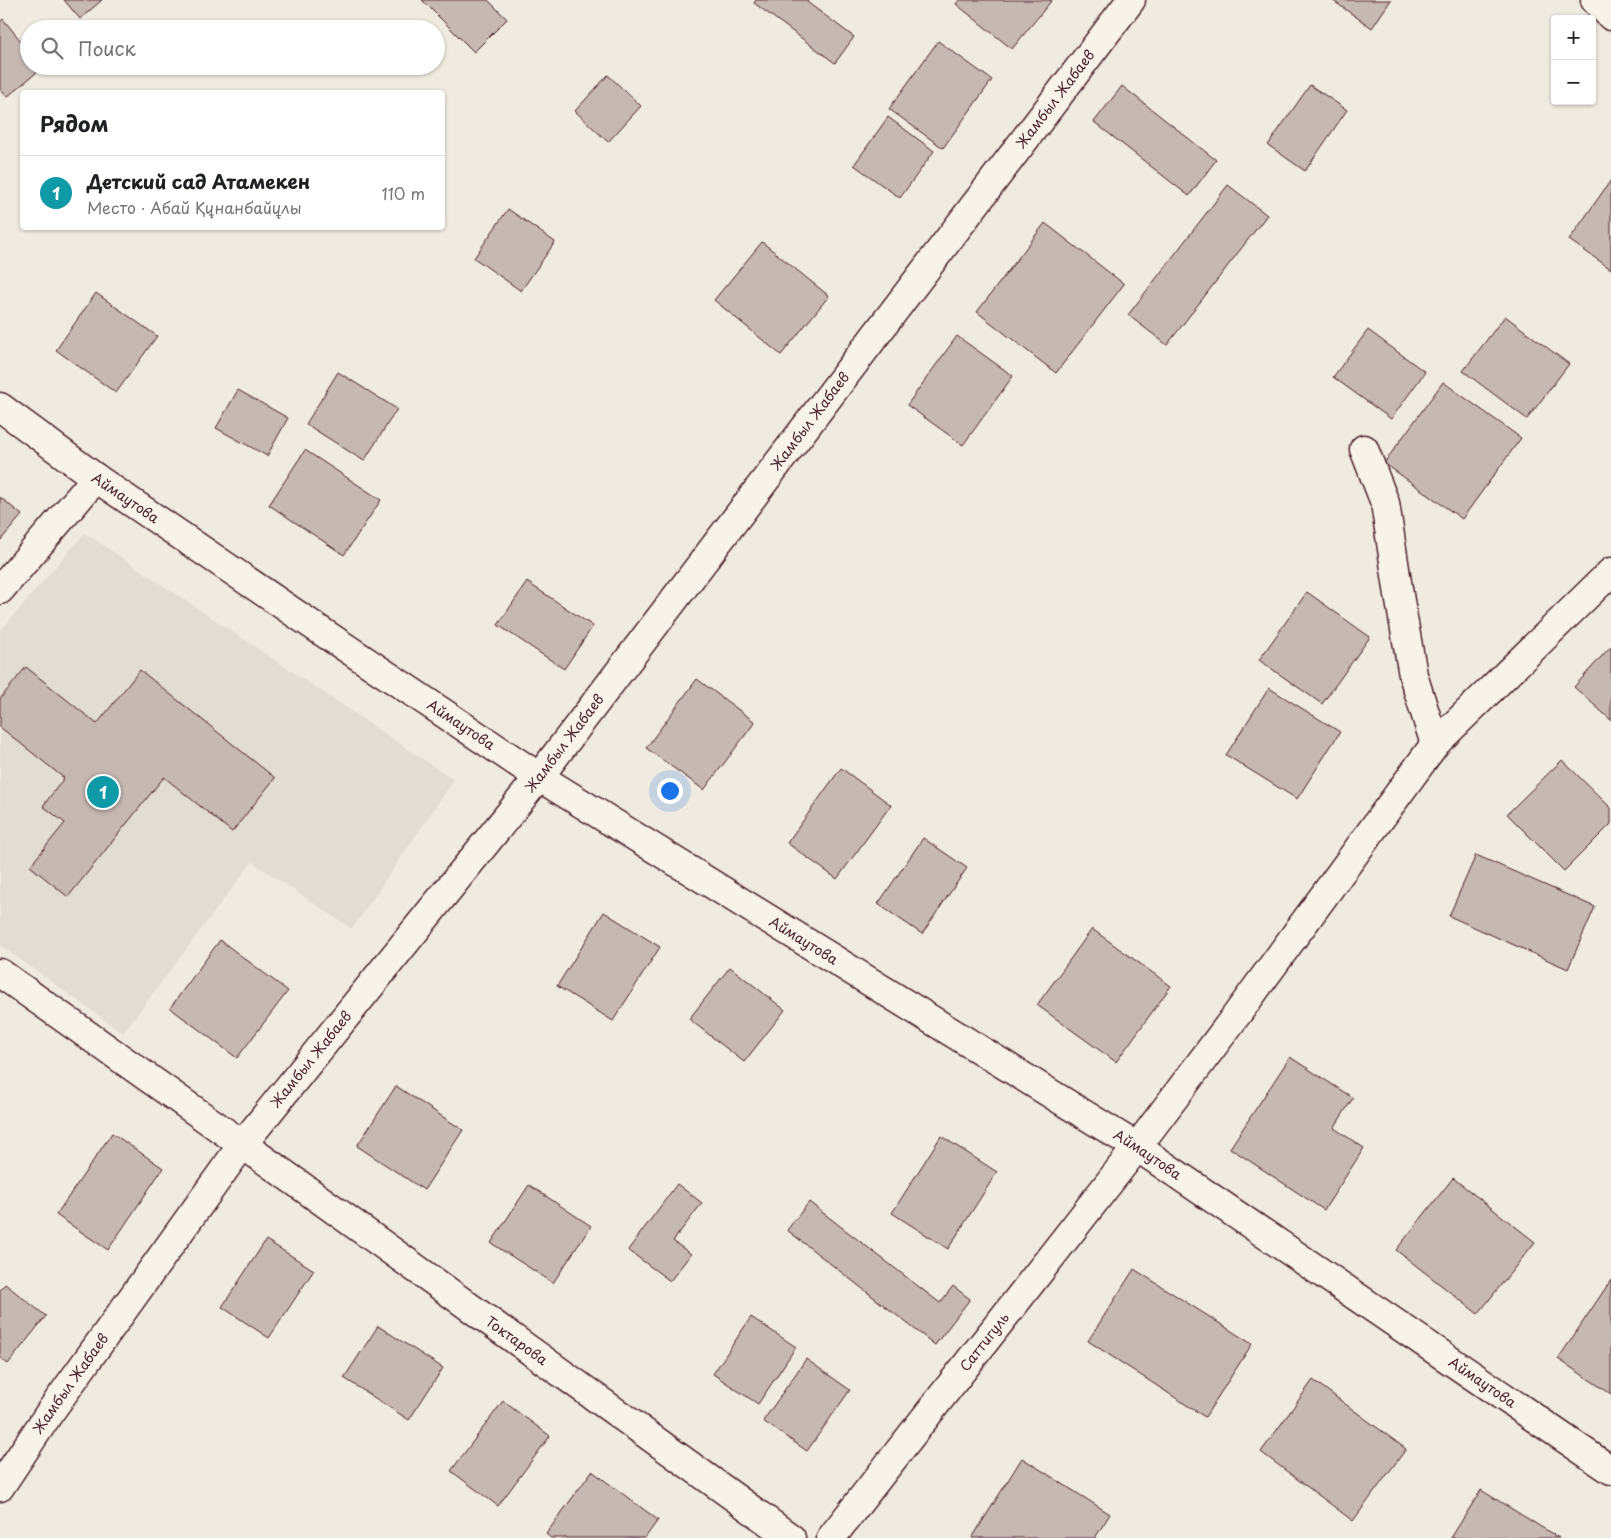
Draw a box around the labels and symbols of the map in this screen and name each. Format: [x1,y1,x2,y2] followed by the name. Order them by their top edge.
[1011,45,1099,153] street label: Жамбыл Жабаев
[765,367,854,475] street label: Жамбыл Жабаев
[88,467,164,528] street label: Аймаутова
[519,689,609,797] street label: Жамбыл Жабаев
[423,694,500,755] street label: Аймаутова
[87,773,119,811] pin: 1
[657,778,683,804] your location
[765,911,843,970] street label: Аймаутова
[265,1006,356,1112] street label: Жамбыл Жабаев
[1110,1124,1186,1185] street label: Аймаутова
[954,1308,1014,1376] street label: Саттигуль
[481,1311,552,1370] street label: Токтарова
[27,1329,113,1438] street label: Жамбыл Жабаев
[1445,1351,1521,1413] street label: Аймаутова

